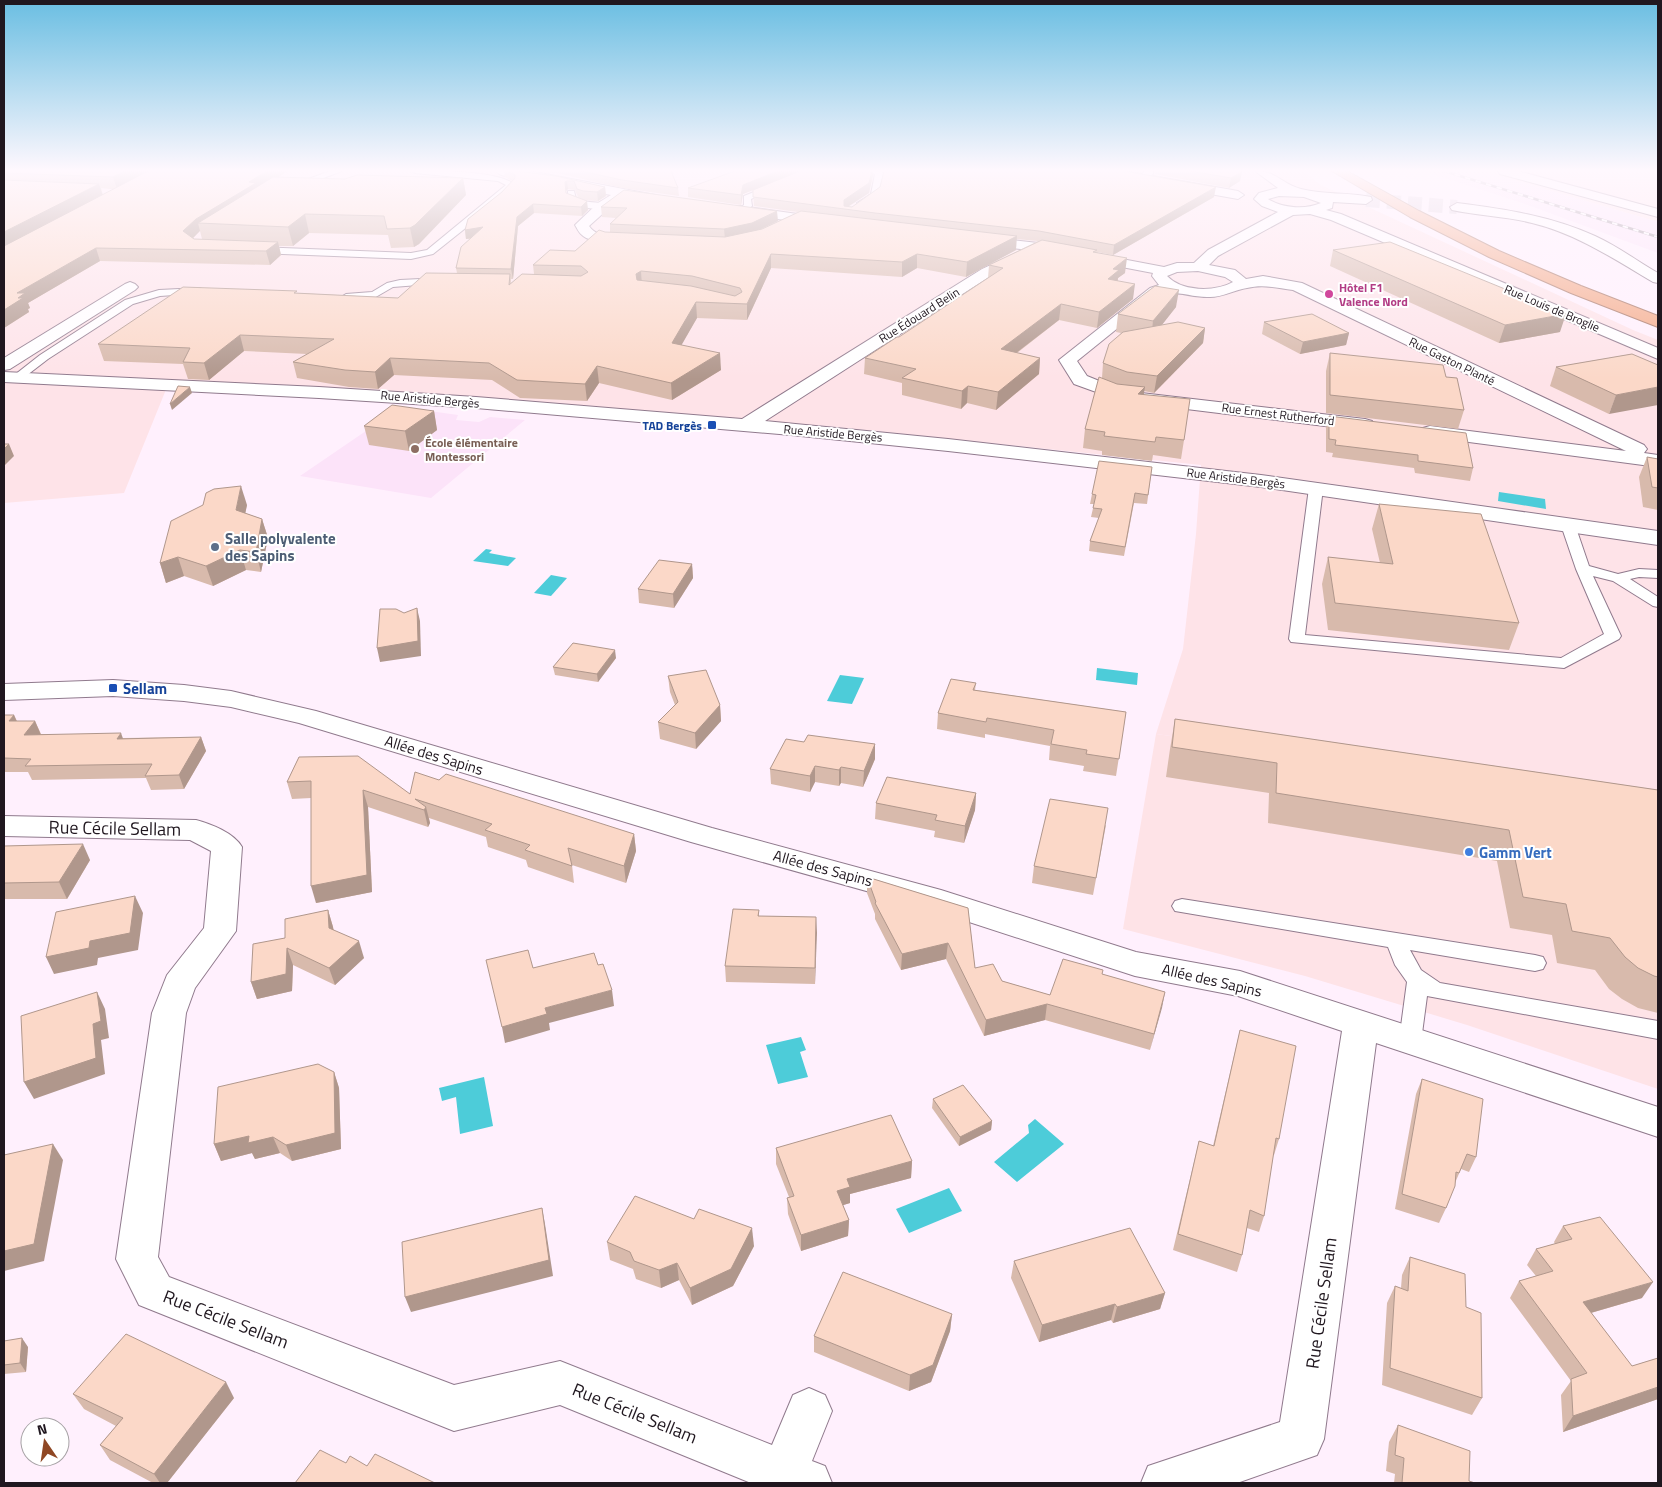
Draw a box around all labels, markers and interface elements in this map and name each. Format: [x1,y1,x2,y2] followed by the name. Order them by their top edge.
[1339,278,1408,311] place label: Hôtel F1 Valence Nord
[1501,279,1603,337] street label: Rue Louis de Broglie
[875,282,963,348] street label: Rue Édouard Belin
[1323,288,1335,300] marker: Hôtel F1 Valence Nord
[1406,332,1498,390] street label: Rue Gaston Planté
[380,385,481,413] street label: Rue Aristide Bergès
[1221,398,1335,430] street label: Rue Ernest Rutherford
[643,416,702,435] place label: TAD Bergès
[706,419,718,431] marker: TAD Bergès
[783,419,884,447] street label: Rue Aristide Bergès
[425,433,518,466] place label: École élémentaire Montessori
[409,443,421,455] marker: École élémentaire Montessori
[1186,463,1287,494] street label: Rue Aristide Bergès
[225,527,336,567] place label: Salle polyvalente des Sapins
[209,541,221,553] marker: Salle polyvalente des Sapins
[123,677,167,700] place label: Sellam
[107,682,119,694] marker: Sellam
[382,729,486,781] street label: Allée des Sapins
[48,813,182,843] street label: Rue Cécile Sellam
[1479,841,1552,864] place label: Gamm Vert
[771,844,875,892] street label: Allée des Sapins
[1463,846,1475,858] marker: Gamm Vert
[1160,957,1264,1003] street label: Allée des Sapins
[1298,1235,1344,1371] street label: Rue Cécile Sellam
[159,1283,293,1355] street label: Rue Cécile Sellam
[568,1376,702,1450] street label: Rue Cécile Sellam
[20,1417,70,1467] north arrow
[35,1418,49,1440] text: N

